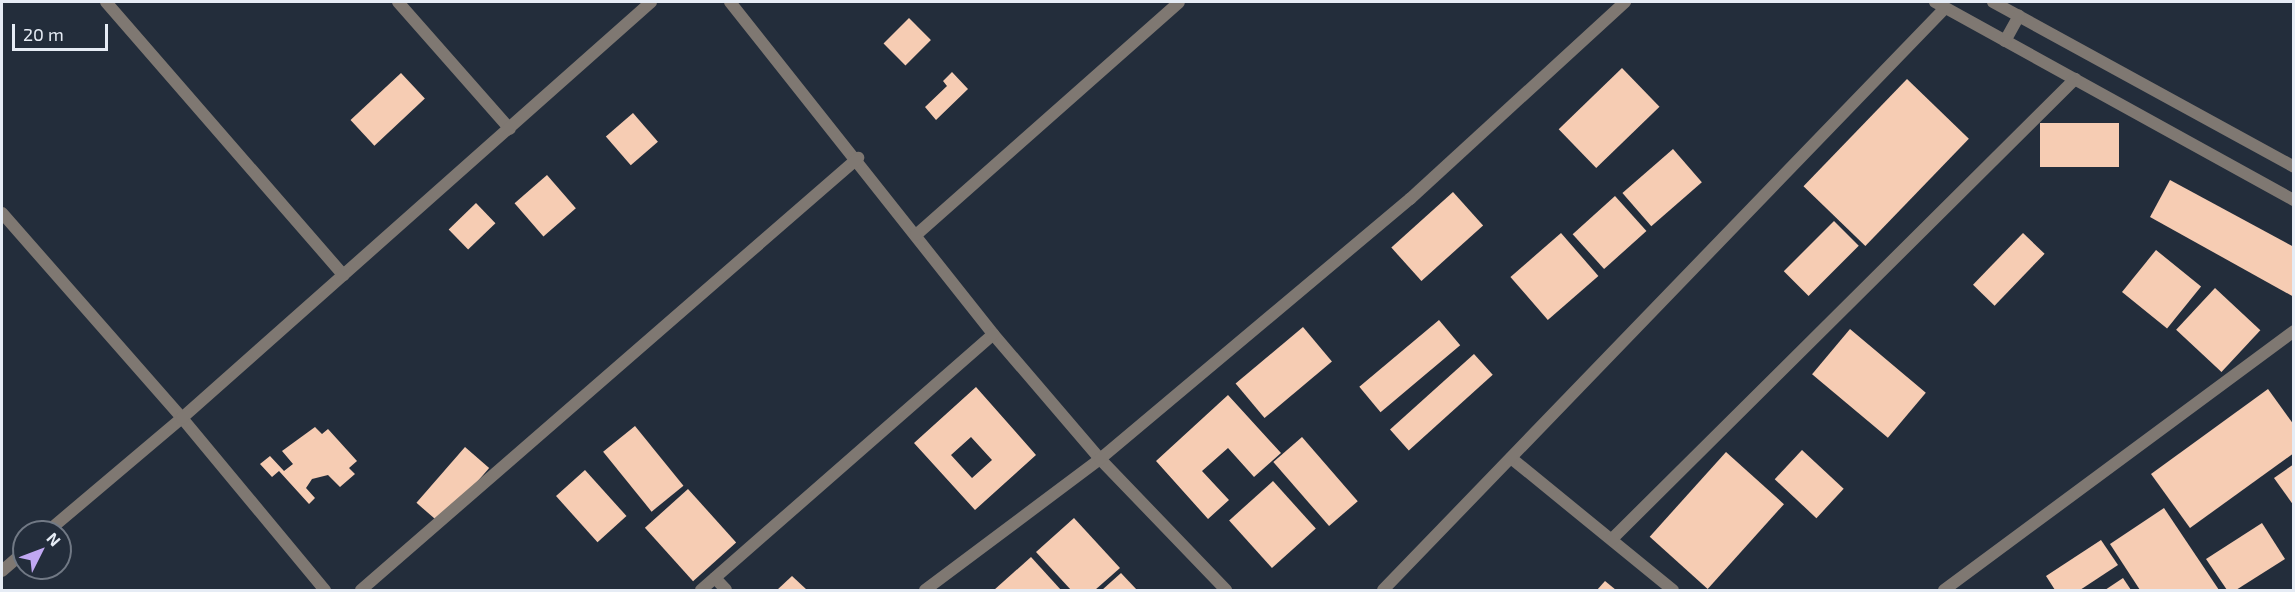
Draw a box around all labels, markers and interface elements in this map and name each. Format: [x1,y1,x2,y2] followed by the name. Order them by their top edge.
[15,12,111,50] scale bar
[23,23,64,45] text: 20 m
[12,520,72,580] north arrow
[43,528,65,550] text: N

